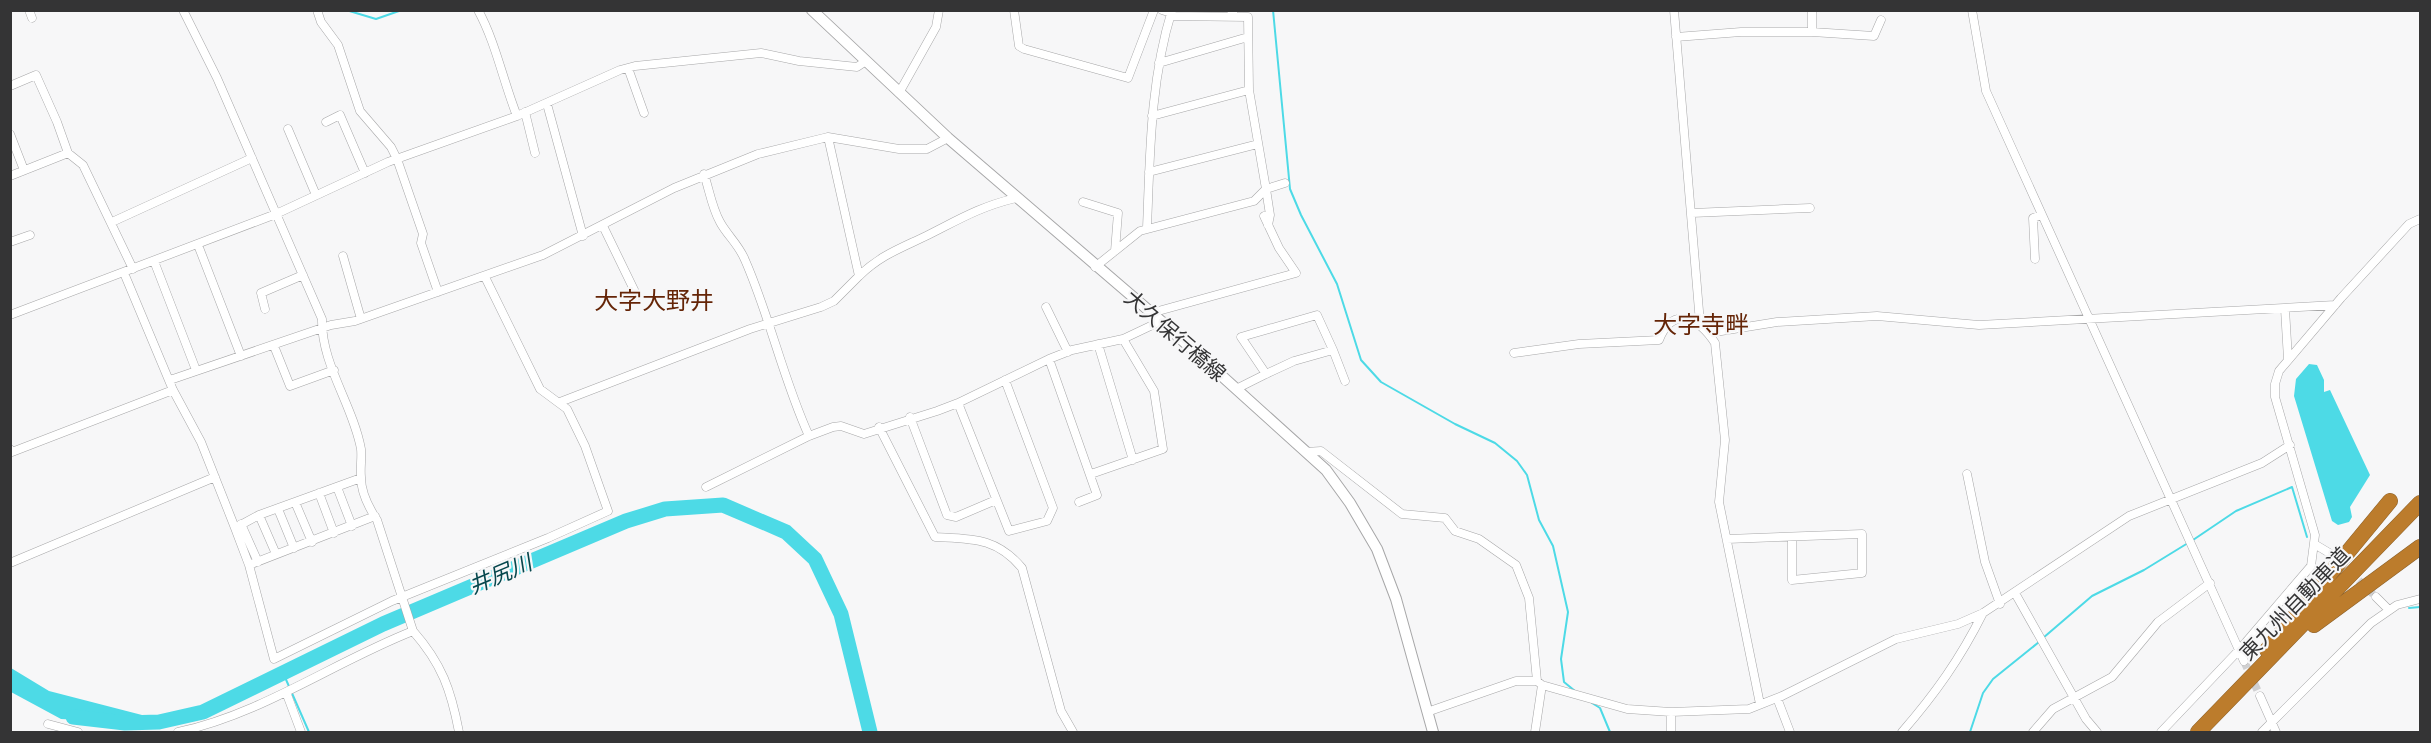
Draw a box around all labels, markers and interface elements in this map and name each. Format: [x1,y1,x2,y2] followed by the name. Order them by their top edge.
[1120,284,1232,386] street label: 大久保行橋線
[594,285,714,314] district label: 大字大野井
[1653,309,1749,338] district label: 大字寺畔
[2234,541,2354,665] street label: 東九州自動車道
[464,547,537,599] water label: 井尻川

